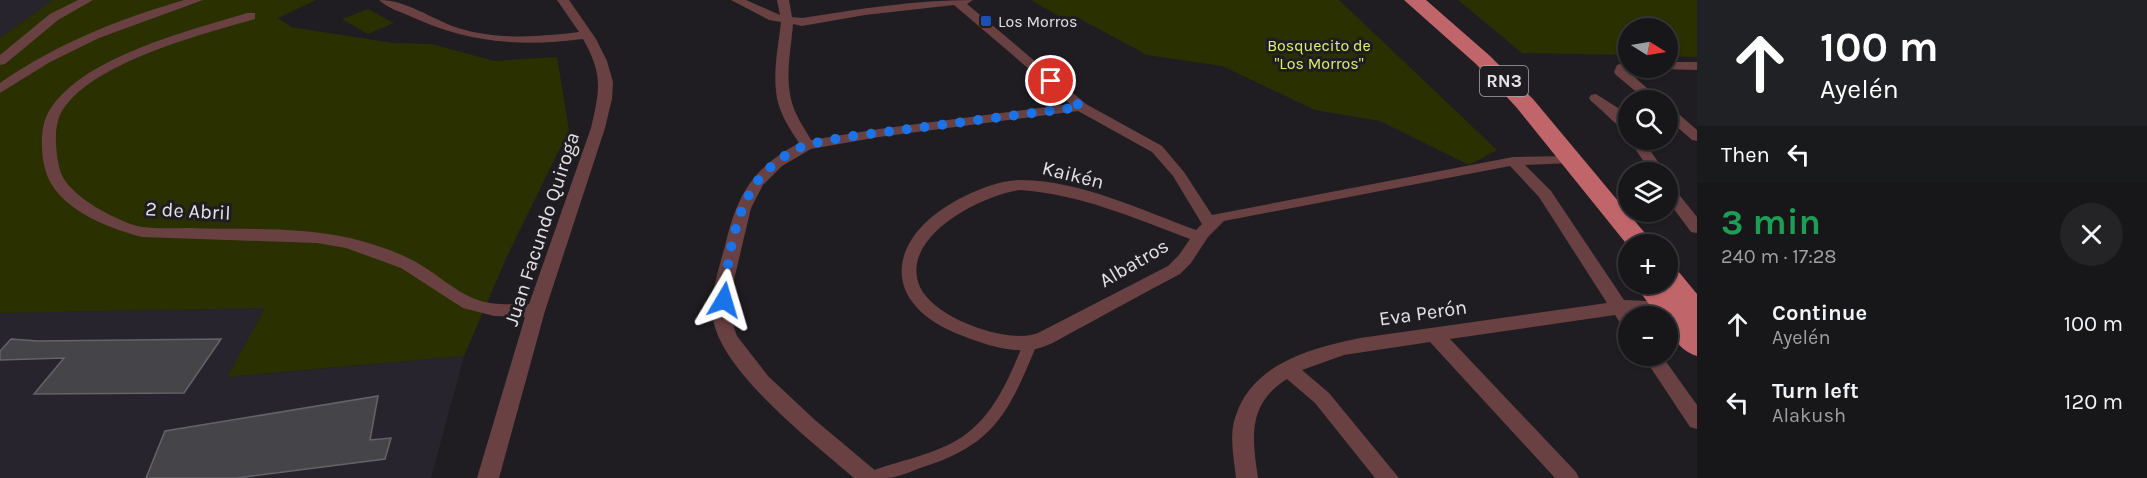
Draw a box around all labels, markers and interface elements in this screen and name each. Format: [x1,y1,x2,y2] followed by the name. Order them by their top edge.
[998,12,1077,31] place label: Los Morros
[979,14,993,28] marker: Los Morros
[1618,18,1678,78] north arrow
[1618,18,1678,366] map controls
[1820,22,1939,72] text: 100 m
[1721,24,1799,102] icon: ahead
[1267,36,1371,73] park label: Bosquecito de "Los Morros"
[1025,55,1076,106] pin
[1034,64,1067,97] icon: arrive
[1480,66,1528,96] road number: RN3
[1820,73,1899,105] text: Ayelén
[1618,90,1678,150] button: search
[500,129,584,329] street label: Juan Facundo Quiroga
[1782,138,1815,171] icon: left
[1721,142,1770,168] text: Then
[1040,156,1106,194] street label: Kaikén
[1618,162,1678,222] button: layers
[145,197,231,225] street label: 2 de Abril
[1721,201,1821,243] text: 3 min
[2060,203,2123,266] button: close
[1095,234,1173,292] street label: Albatros
[1618,234,1678,294] button: +
[1721,245,1837,268] text: 240 m · 17:28
[692,268,756,332] position arrow
[1378,295,1468,331] street label: Eva Perón
[1772,300,1867,326] text: Continue
[1618,306,1678,366] button: −
[1721,308,1754,341] icon: ahead
[2064,311,2123,337] text: 100 m
[1772,326,1830,349] text: Ayelén
[1772,378,1859,404] text: Turn left
[1721,386,1754,419] icon: left
[2064,389,2123,415] text: 120 m
[1772,404,1846,427] text: Alakush

